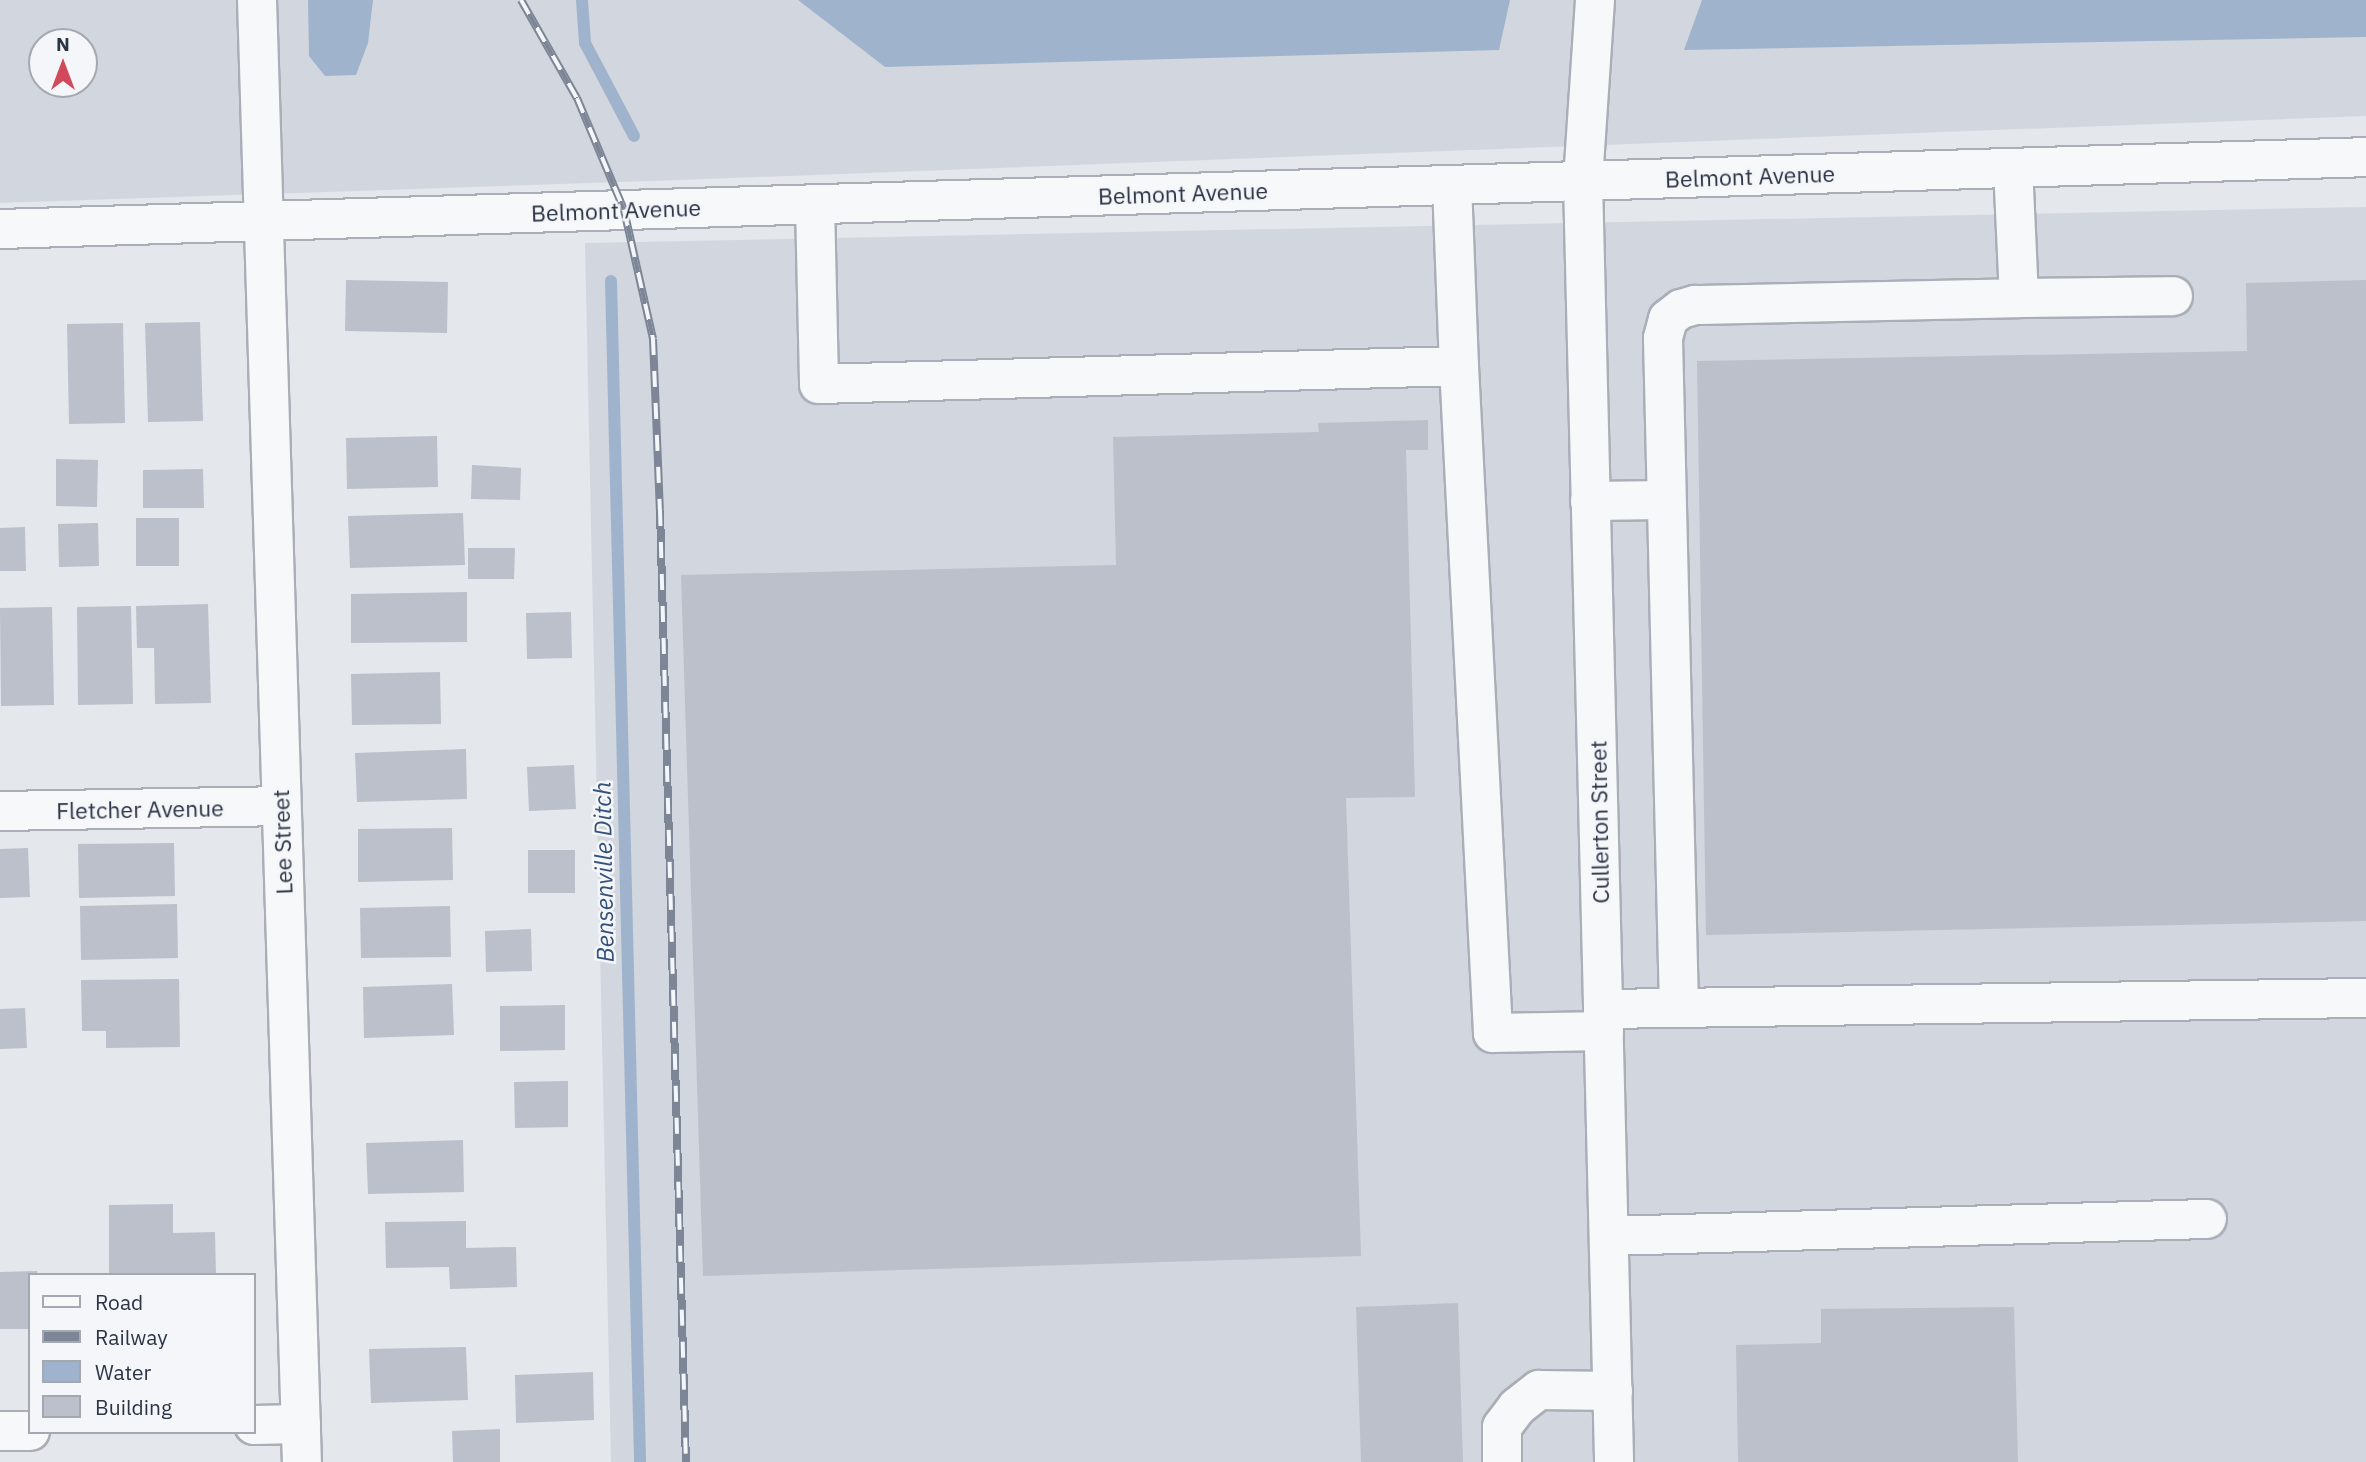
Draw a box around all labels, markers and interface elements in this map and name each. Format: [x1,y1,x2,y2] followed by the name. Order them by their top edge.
[28,28,98,98] north arrow
[56,32,70,56] text: N
[1664,159,1836,193] street label: Belmont Avenue
[1097,176,1269,210] street label: Belmont Avenue
[530,193,702,227] street label: Belmont Avenue
[1584,740,1614,904] street label: Cullerton Street
[588,781,620,963] water label: Bensenville Ditch
[266,789,298,895] street label: Lee Street
[56,794,224,824] street label: Fletcher Avenue
[28,1273,256,1434] legend
[95,1288,143,1316] text: Road
[95,1323,168,1351] text: Railway
[95,1358,151,1386] text: Water
[95,1393,172,1421] text: Building

